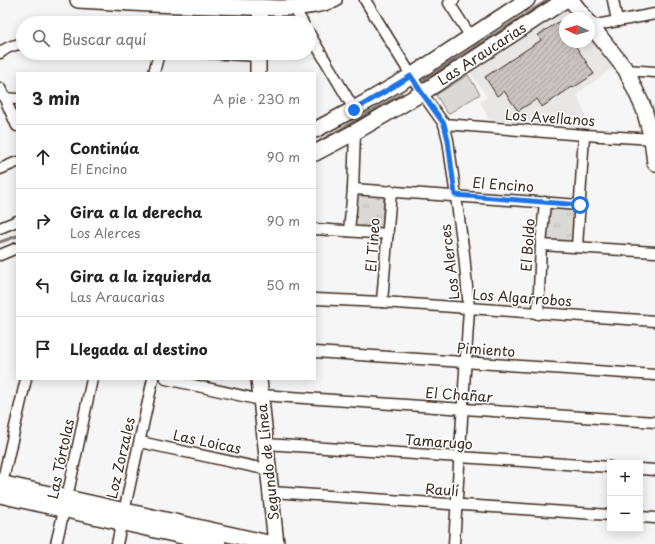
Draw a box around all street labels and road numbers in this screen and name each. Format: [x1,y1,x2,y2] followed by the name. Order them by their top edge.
[433,17,530,90] street label: Las Araucarias
[504,104,596,131] street label: Los Avellanos
[472,172,535,197] street label: El Encino
[360,217,385,273] street label: El Tineo
[515,217,540,272] street label: El Boldo
[434,223,465,301] street label: Los Alerces
[472,284,572,311] street label: Los Algarrobos
[456,337,516,362] street label: Pimiento
[425,382,494,407] street label: El Chañar
[251,403,284,521] street label: Segundo de Línea
[101,415,140,501] street label: Loz Zorzales
[42,417,79,501] street label: Las Tórtolas
[171,424,243,459] street label: Las Loicas
[404,429,474,454] street label: Tamarugo
[425,478,459,501] street label: Raulí

